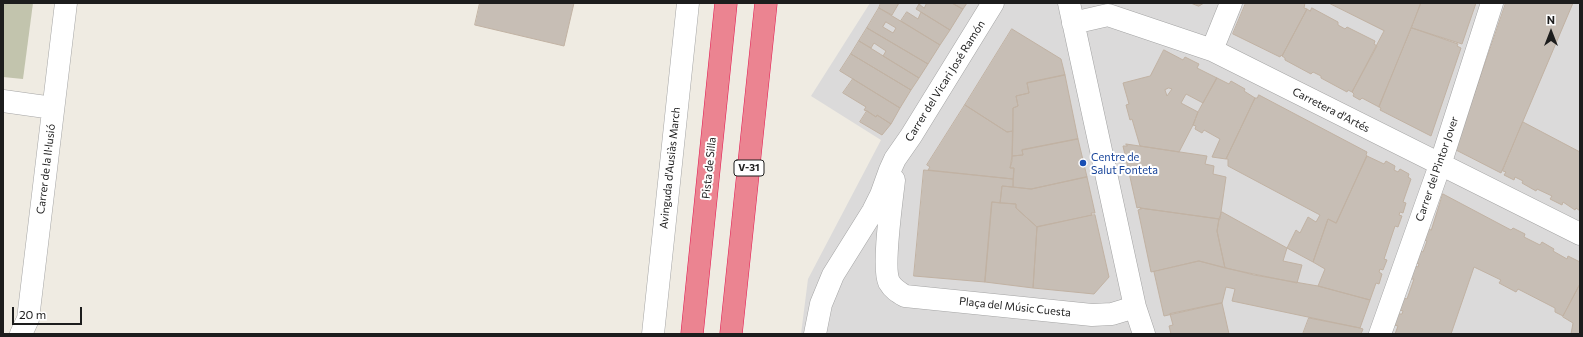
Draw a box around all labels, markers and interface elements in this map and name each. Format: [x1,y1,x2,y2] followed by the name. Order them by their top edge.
[1531,12,1571,52] north arrow
[1547,13,1555,26] text: N
[902,18,988,144] street label: Carrer del Vicari José Ramón
[1290,85,1372,135] street label: Carretera d'Artés
[657,106,683,230] street label: Avinguda d'Ausiàs March
[1413,115,1461,223] street label: Carrer del Pintor Jover
[34,123,58,215] street label: Carrer de la Il·lusió
[699,137,719,199] street label: Pista de Silla
[1091,150,1158,176] place label: Centre de Salut Fonteta
[1078,158,1088,168] marker: Centre de Salut Fonteta
[734,160,764,176] road number: V-31
[958,295,1072,319] street label: Plaça del Músic Cuesta
[14,299,84,325] scale bar
[19,307,46,321] text: 20 m

